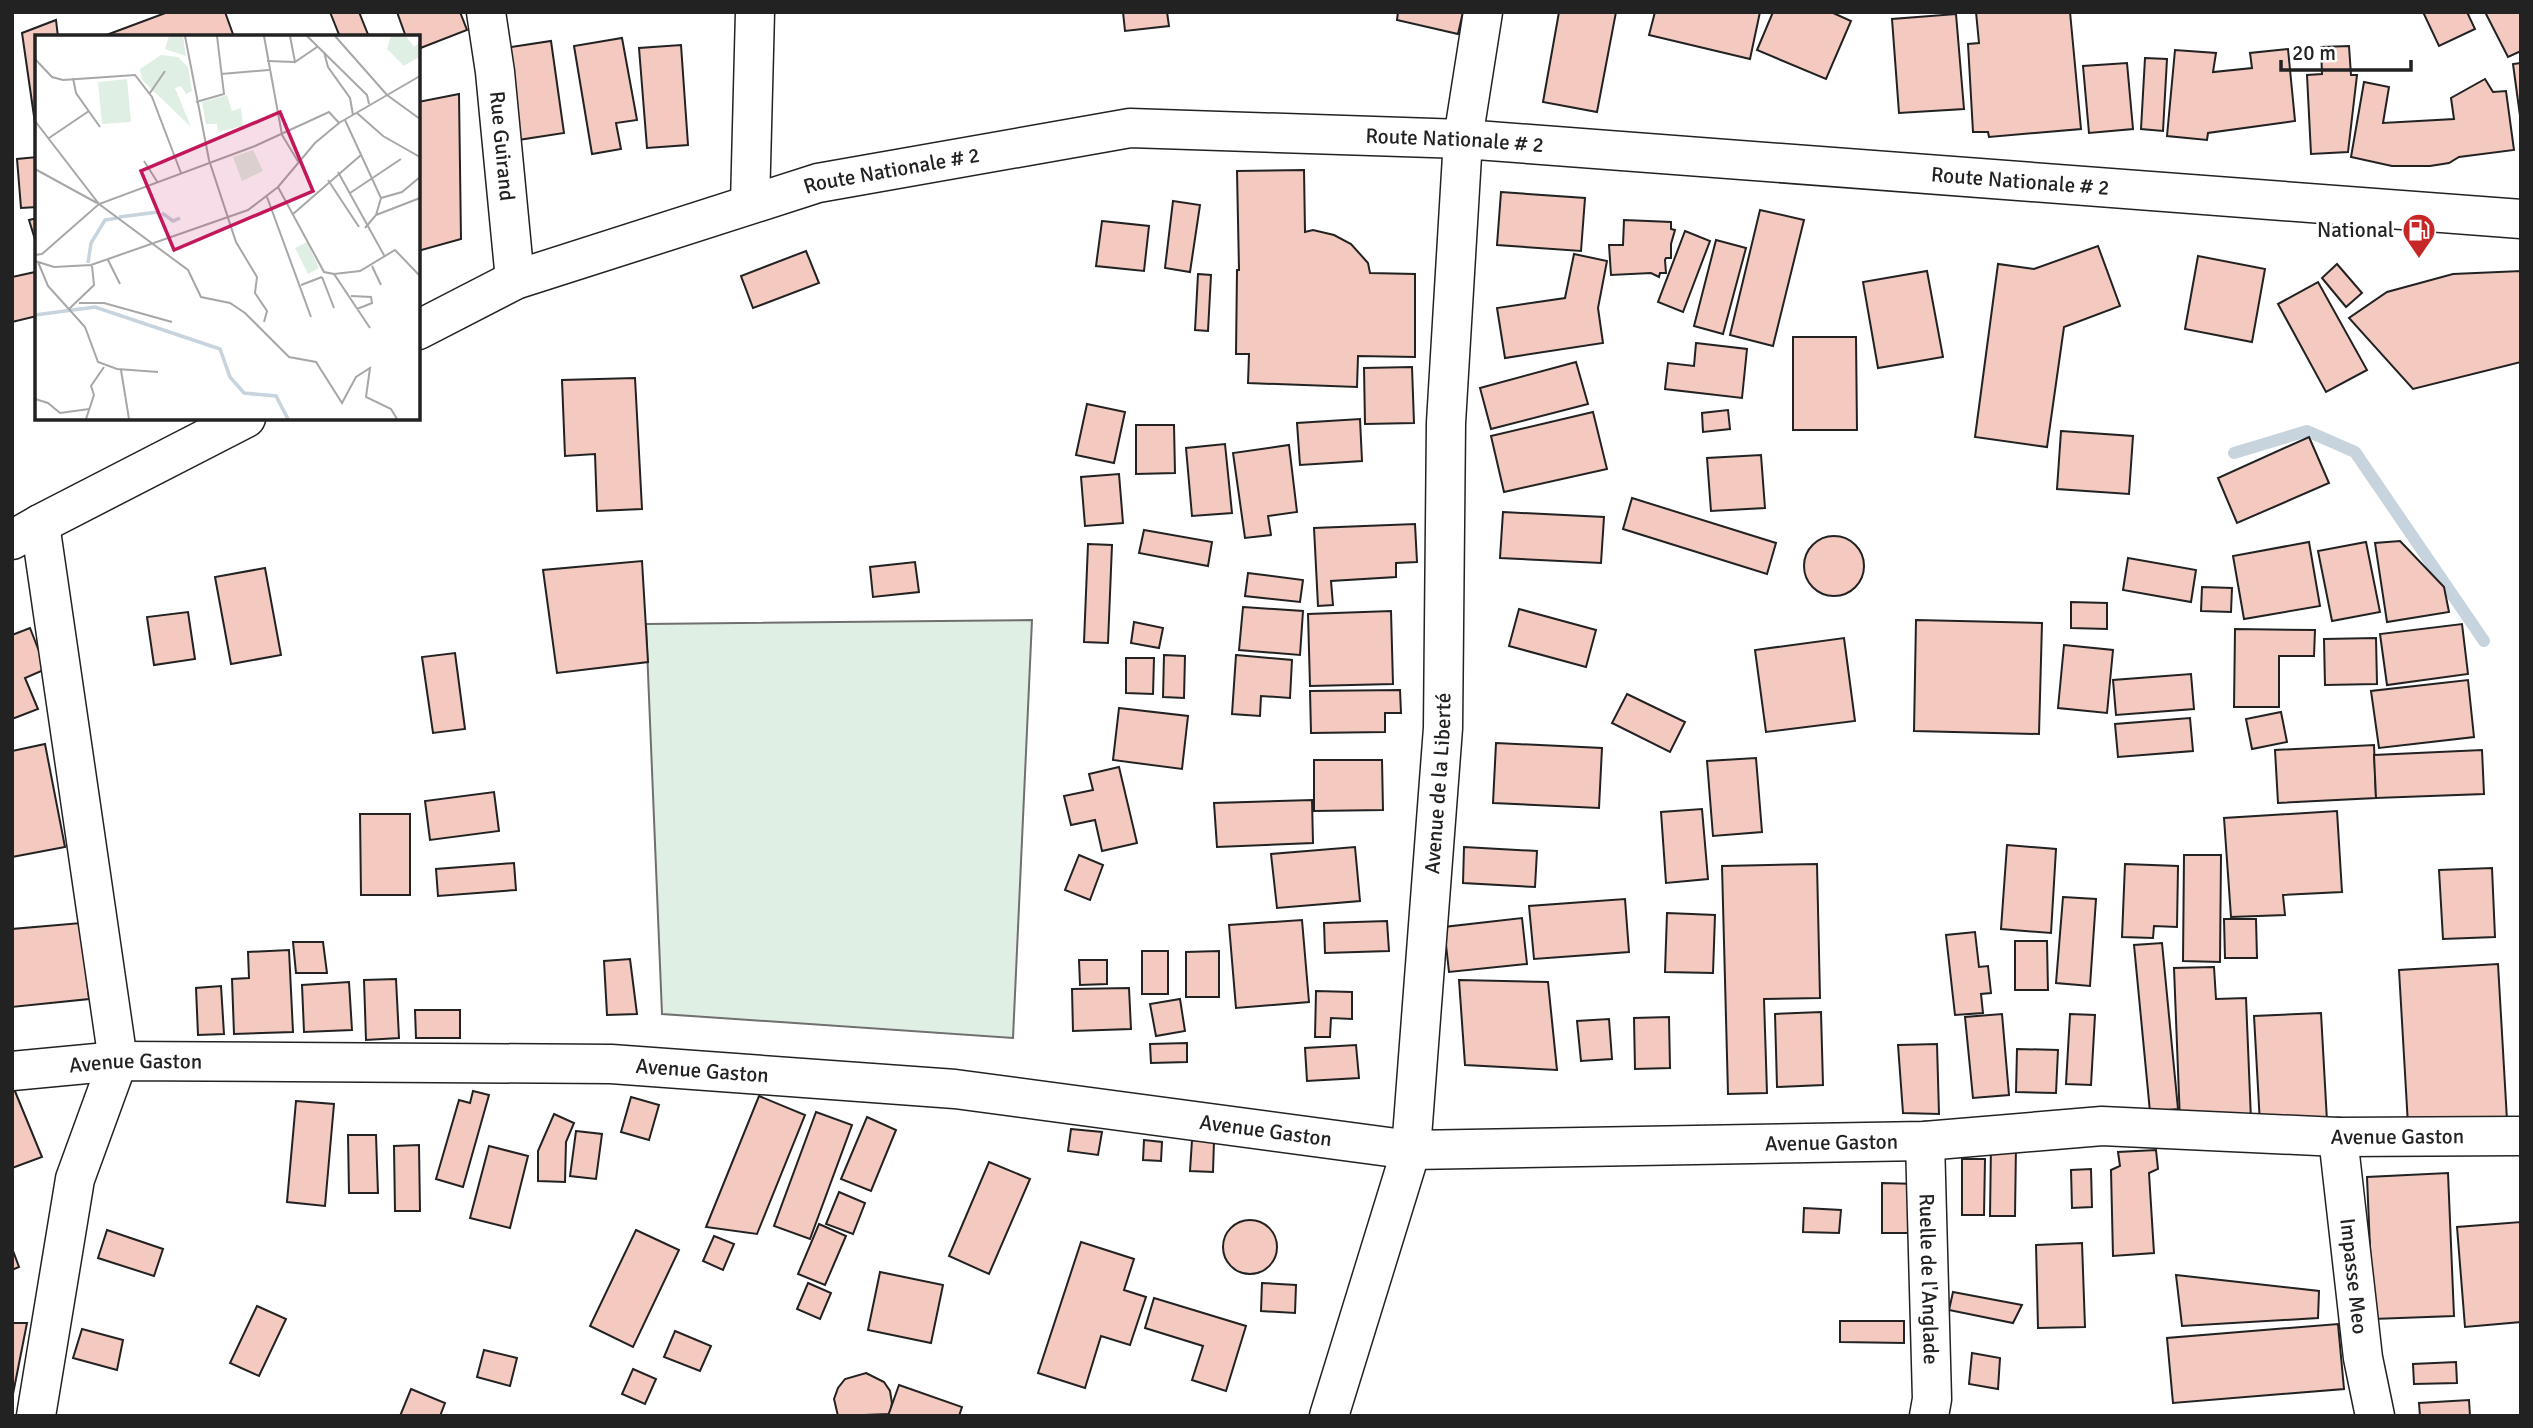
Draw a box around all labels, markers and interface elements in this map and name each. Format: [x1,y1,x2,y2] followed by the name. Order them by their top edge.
[2281,28,2410,72] scale bar
[35,35,420,420] inset map
[2292,40,2336,66] text: 20 m
[484,90,520,202] street label: Rue Guirand
[1365,123,1545,158] street label: Route Nationale # 2
[800,142,982,200] street label: Route Nationale # 2
[1930,161,2110,201] street label: Route Nationale # 2
[2400,211,2438,260] fuel station icon: National
[2317,217,2394,243] place label: National
[1419,693,1456,875] street label: Avenue de la Liberté
[68,1048,202,1079] street label: Avenue Gaston
[635,1053,770,1088] street label: Avenue Gaston
[1198,1109,1334,1152] street label: Avenue Gaston
[2330,1123,2464,1150] street label: Avenue Gaston
[1765,1128,1898,1157] street label: Avenue Gaston
[1913,1193,1944,1365] street label: Ruelle de l'Anglade
[2334,1217,2373,1336] street label: Impasse Meo

